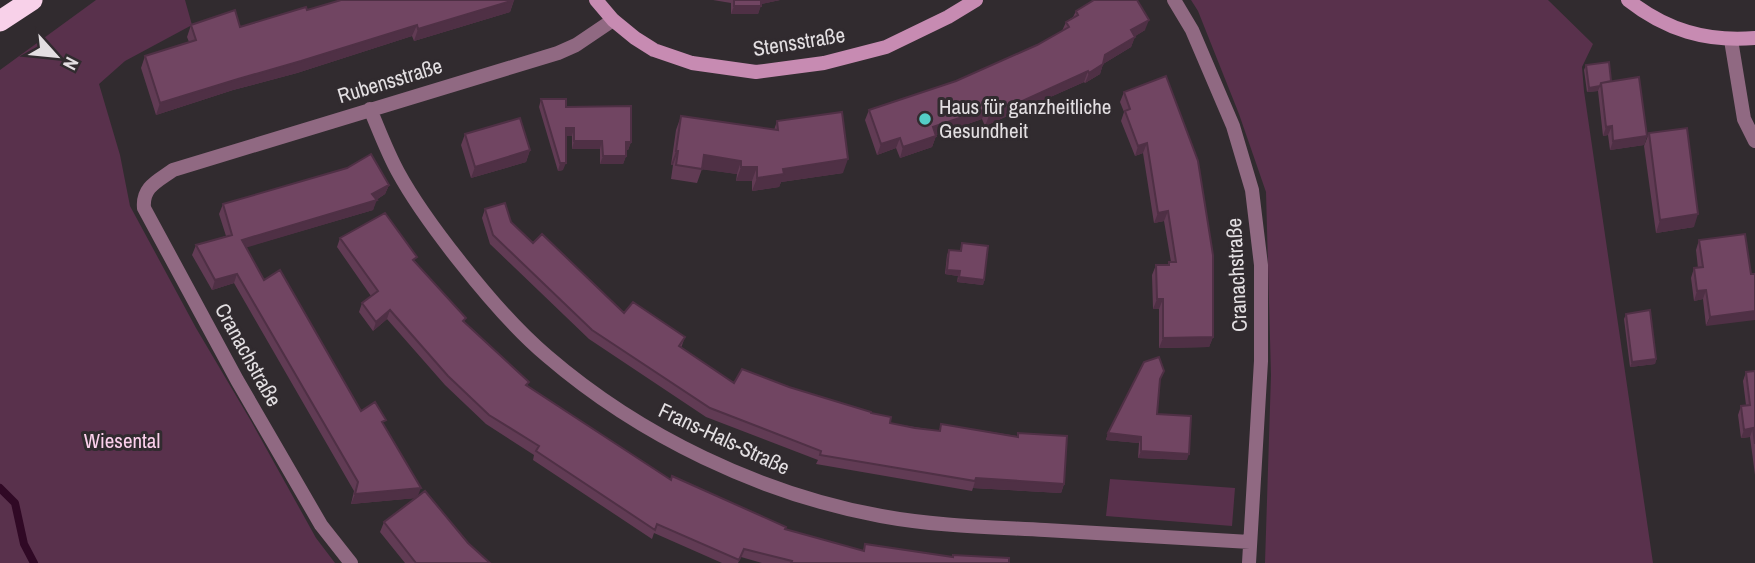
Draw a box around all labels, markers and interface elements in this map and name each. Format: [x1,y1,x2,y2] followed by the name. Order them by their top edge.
[751,20,847,63] street label: Stensstraße
[21,21,91,91] north arrow
[334,51,446,110] street label: Rubensstraße
[57,53,85,75] text: N
[939,92,1111,145] place label: Haus für ganzheitliche Gesundheit
[917,111,933,127] marker: Haus für ganzheitliche Gesundheit
[1219,217,1254,333] street label: Cranachstraße
[208,298,289,412] street label: Cranachstraße
[654,395,795,482] street label: Frans-Hals-Straße
[84,426,160,455] park label: Wiesental

